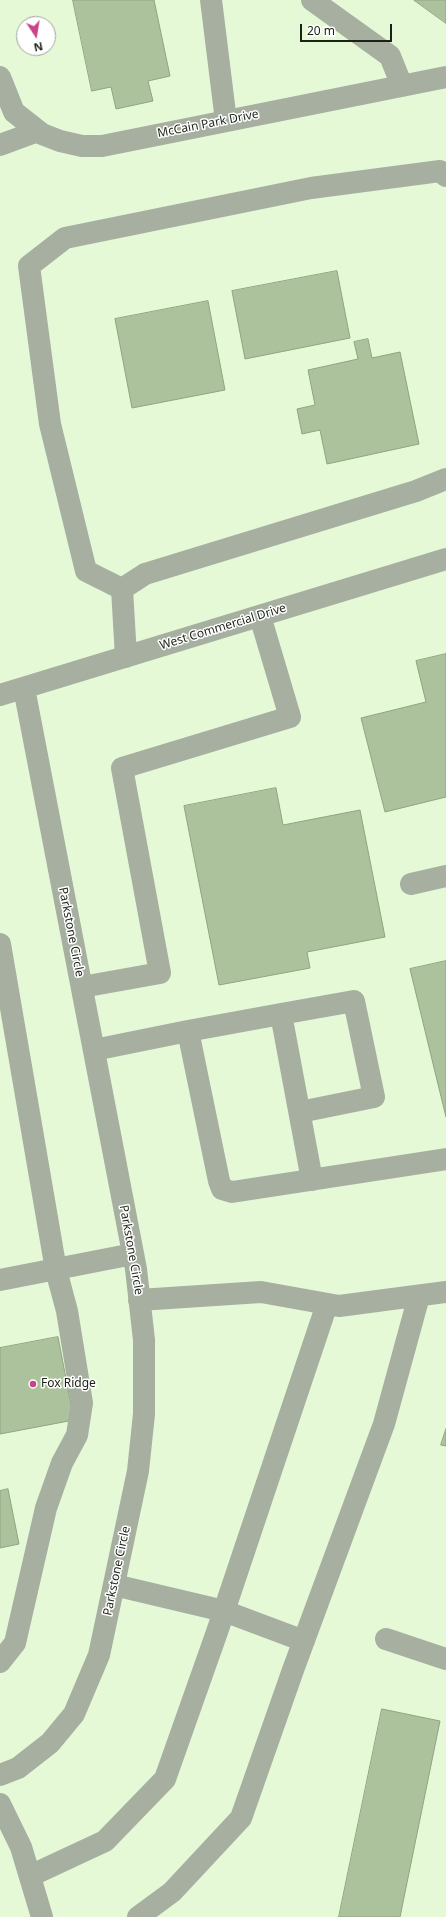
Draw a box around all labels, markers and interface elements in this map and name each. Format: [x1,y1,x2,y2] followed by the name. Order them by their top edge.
[16,16,56,56] north arrow
[302,16,394,42] scale bar
[307,22,335,39] text: 20 m
[32,39,44,56] text: N
[156,107,260,141] street label: McCain Park Drive
[158,601,288,653] street label: West Commercial Drive
[55,886,87,978] street label: Parkstone Circle
[116,1204,146,1296] street label: Parkstone Circle
[41,1377,96,1391] place label: Fox Ridge
[28,1379,38,1389] marker: Fox Ridge
[100,1525,134,1617] street label: Parkstone Circle

